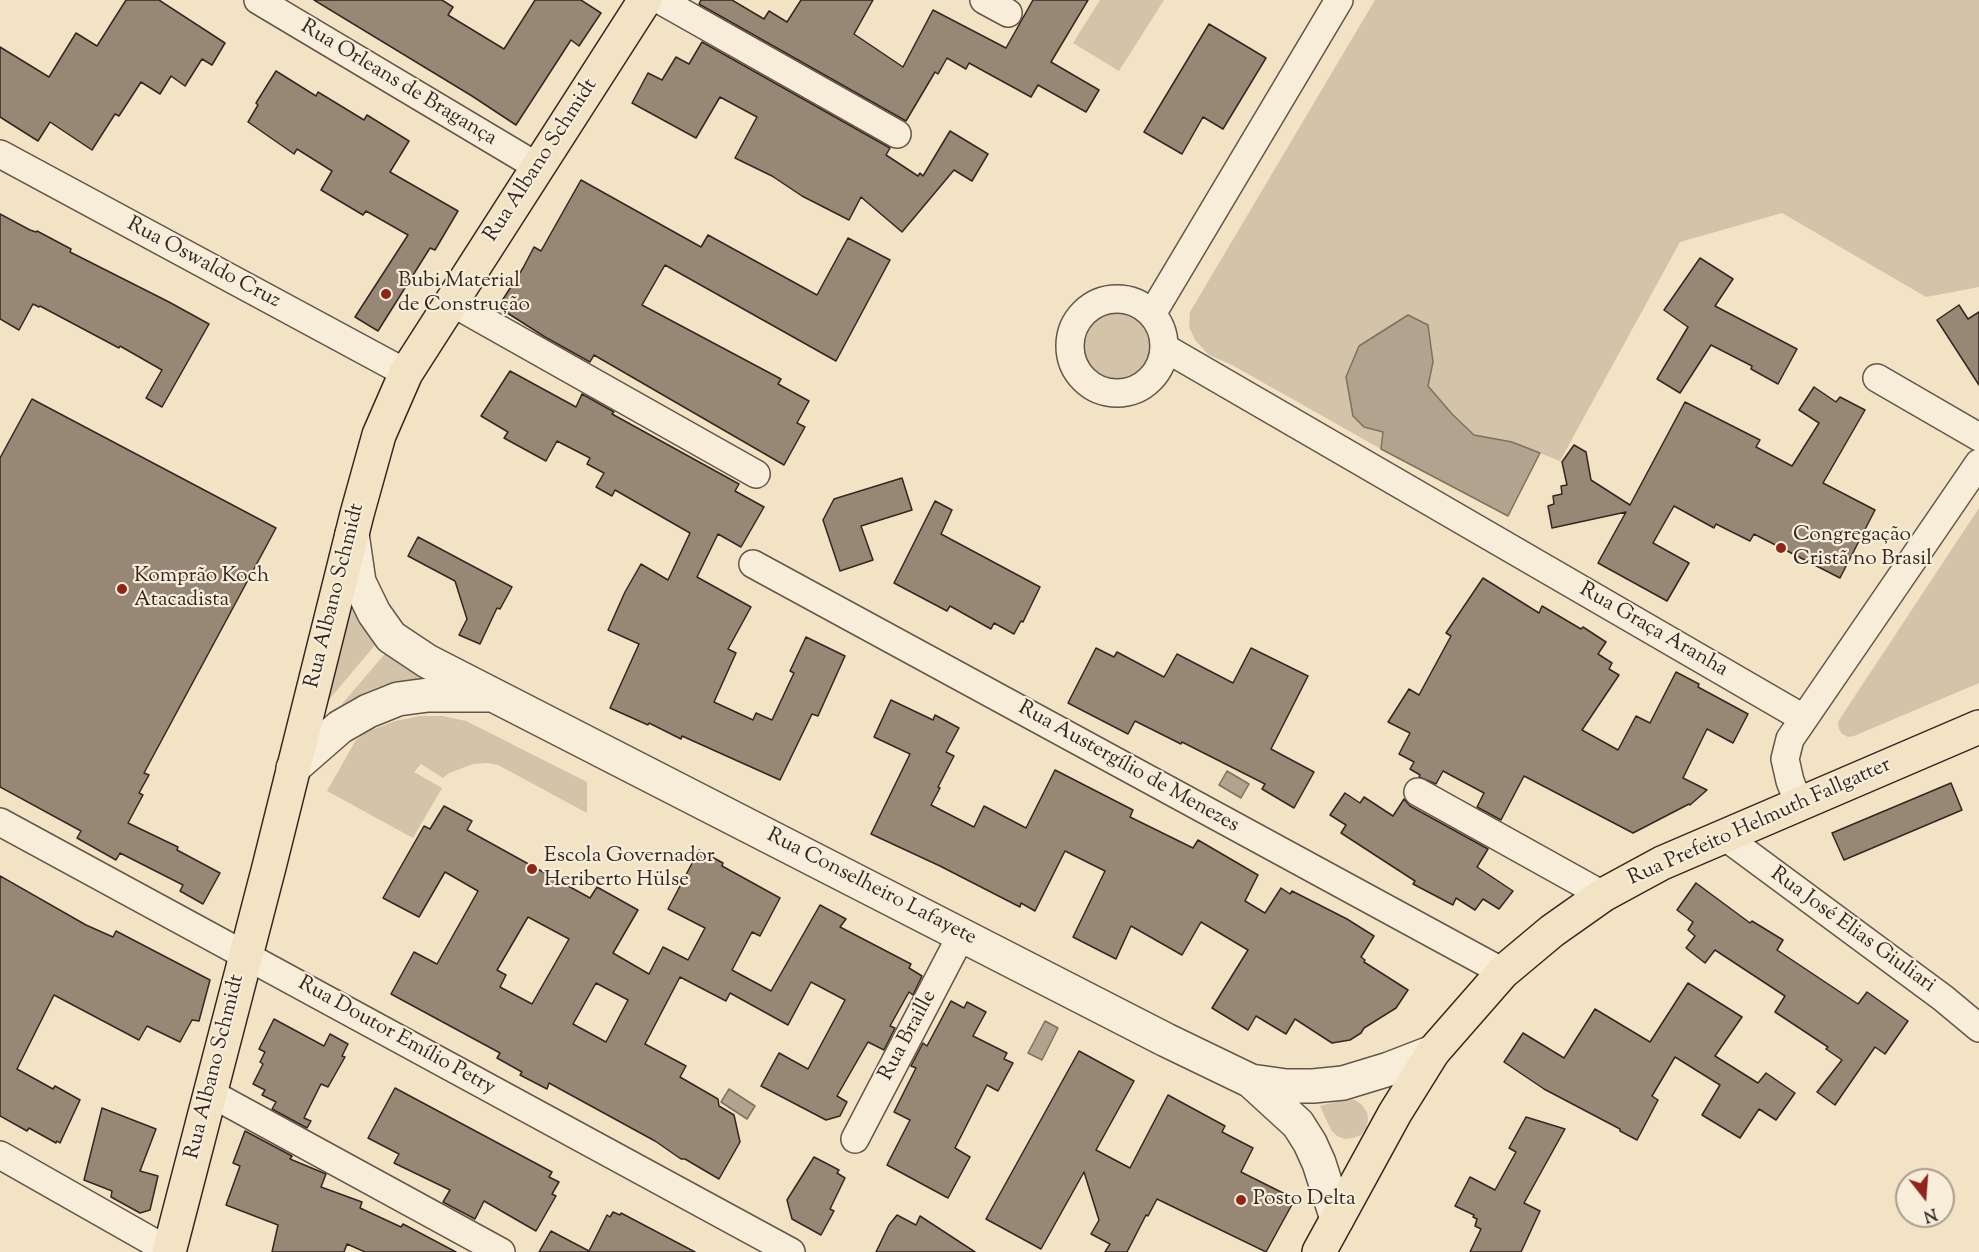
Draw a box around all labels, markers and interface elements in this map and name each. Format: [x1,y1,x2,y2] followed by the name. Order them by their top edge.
[295,15,501,153] street label: Rua Orleans de Bragança
[480,75,604,247] street label: Rua Albano Schmidt
[122,213,284,315] street label: Rua Oswaldo Cruz
[398,269,530,319] place label: Bubi Material de Construção
[379,287,393,301] marker: Bubi Material de Construção
[301,501,371,691] street label: Rua Albano Schmidt
[1793,523,1932,573] place label: Congregação Cristã no Brasil
[1774,541,1788,555] marker: Congregação Cristã no Brasil
[134,564,269,614] place label: Komprão Koch Atacadista
[1574,578,1732,684] street label: Rua Graça Aranha
[115,582,129,596] marker: Komprão Koch Atacadista
[1013,697,1243,839] street label: Rua Austergílio de Menezes
[1625,753,1895,893] street label: Rua Prefeito Helmuth Fallgatter
[762,824,980,952] street label: Rua Conselheiro Lafayete
[544,844,715,894] place label: Escola Governador Heriberto Hülse
[525,862,539,876] marker: Escola Governador Heriberto Hülse
[1765,863,1939,999] street label: Rua José Elias Giuliari
[181,972,251,1162] street label: Rua Albano Schmidt
[293,972,499,1102] street label: Rua Doutor Emílio Petry
[875,986,943,1086] street label: Rua Braille
[1895,1168,1955,1228] north arrow
[1253,1187,1356,1213] place label: Posto Delta
[1234,1193,1248,1207] marker: Posto Delta
[1920,1201,1939,1227] text: N

